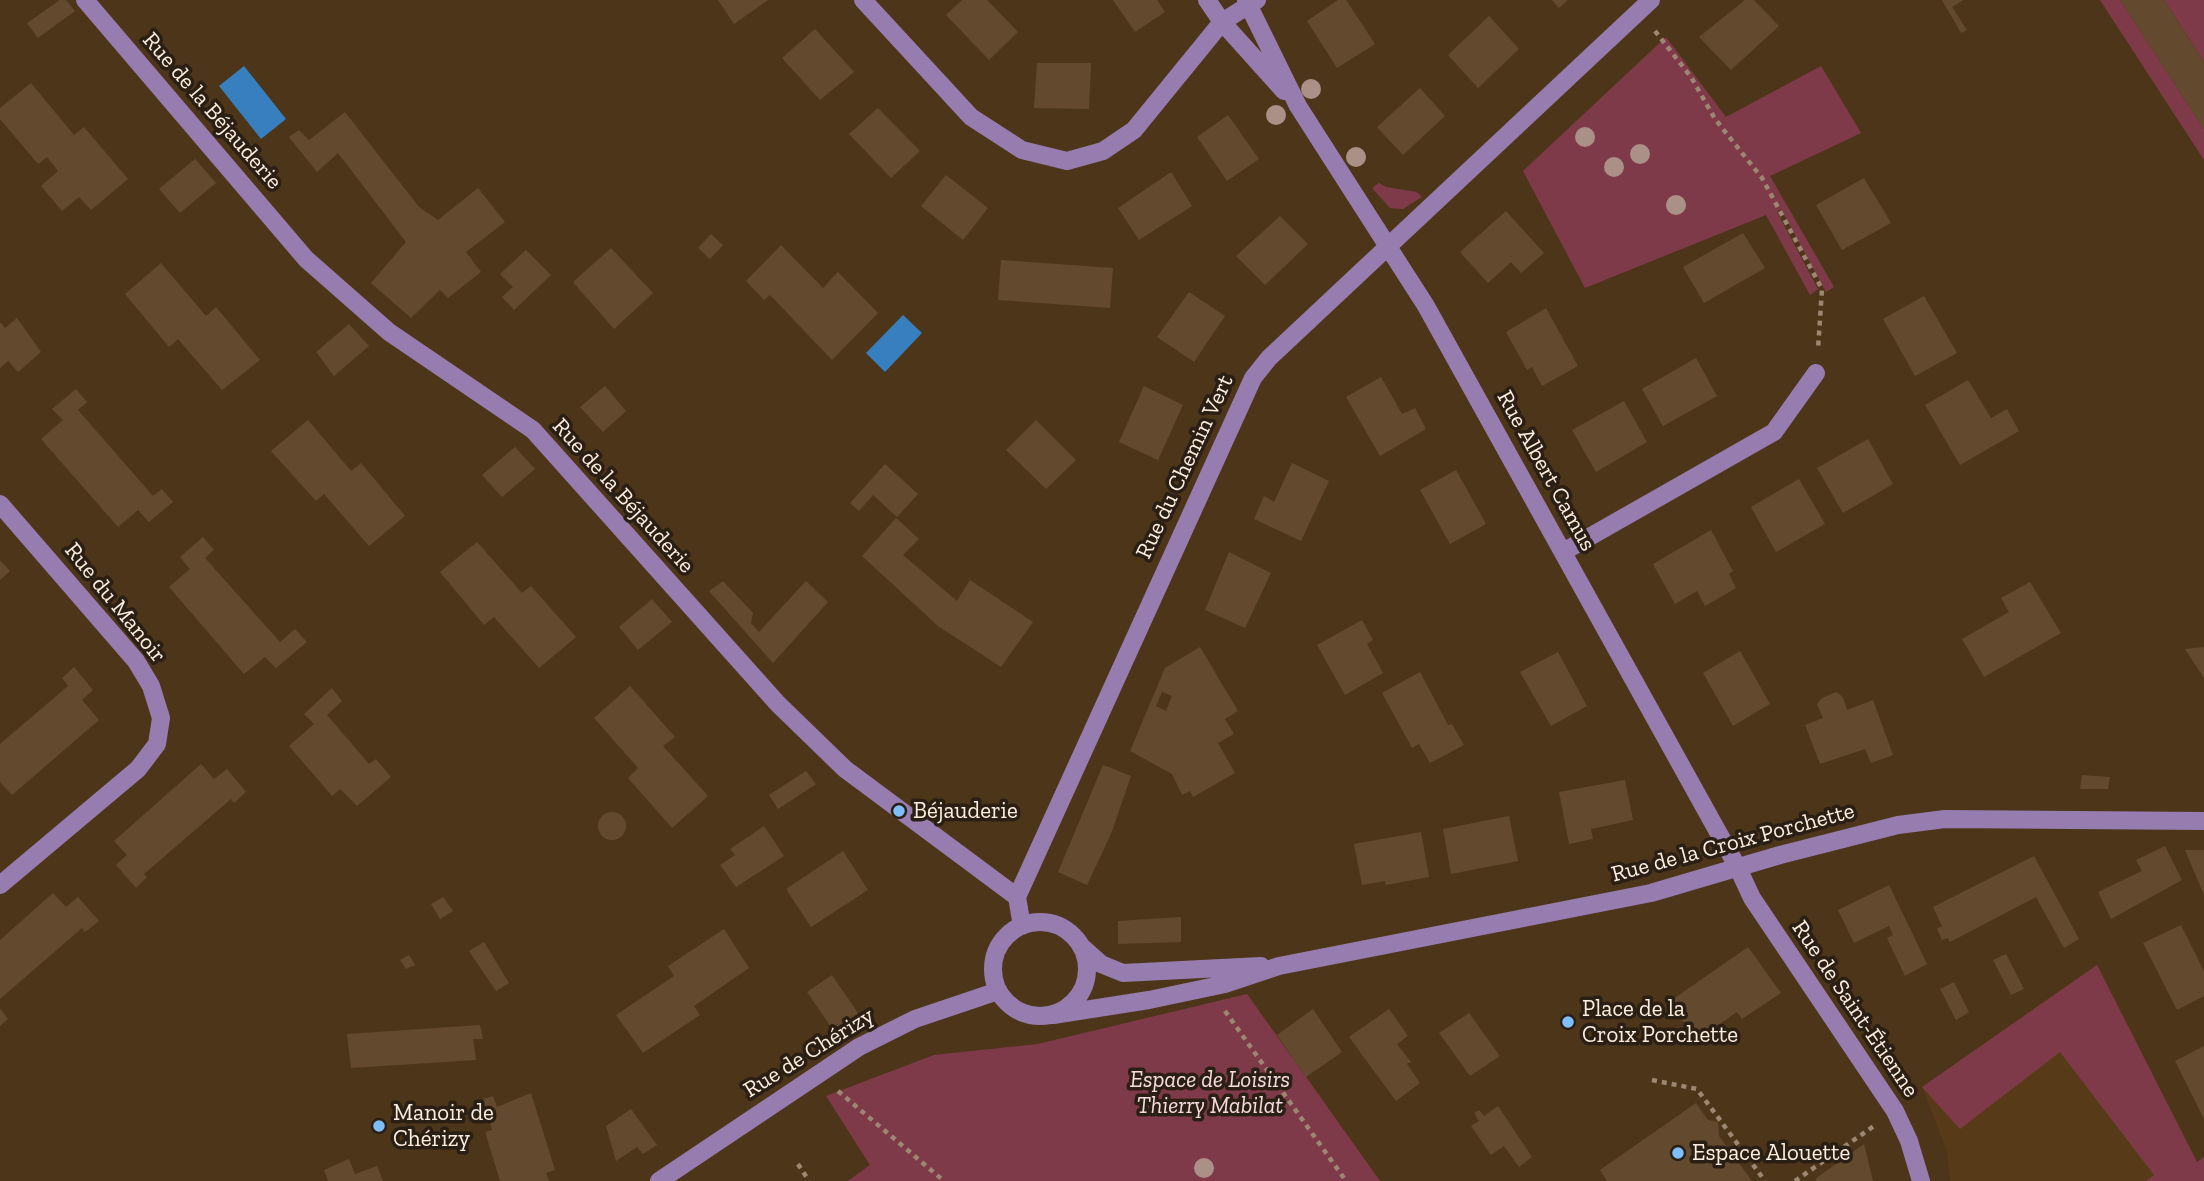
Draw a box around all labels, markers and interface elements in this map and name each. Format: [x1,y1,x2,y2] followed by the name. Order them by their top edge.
[136,27,288,195] street label: Rue de la Béjauderie
[1130,371,1240,563] street label: Rue du Chemin Vert
[1490,386,1602,556] street label: Rue Albert Camus
[546,413,700,579] street label: Rue de la Béjauderie
[58,538,172,668] street label: Rue du Manoir
[913,797,1018,825] place label: Béjauderie
[1609,797,1857,889] street label: Rue de la Croix Porchette
[891,803,907,819] marker: Béjauderie
[1786,915,1924,1103] street label: Rue de Saint-Étienne
[1582,995,1738,1049] place label: Place de la Croix Porchette
[739,1002,879,1104] street label: Rue de Chérizy
[1560,1014,1576,1030] marker: Place de la Croix Porchette
[1130,1066,1290,1120] park label: Espace de Loisirs Thierry Mabilat
[393,1099,494,1153] place label: Manoir de Chérizy
[371,1118,387,1134] marker: Manoir de Chérizy
[1692,1139,1850,1167] place label: Espace Alouette
[1670,1145,1686,1161] marker: Espace Alouette

